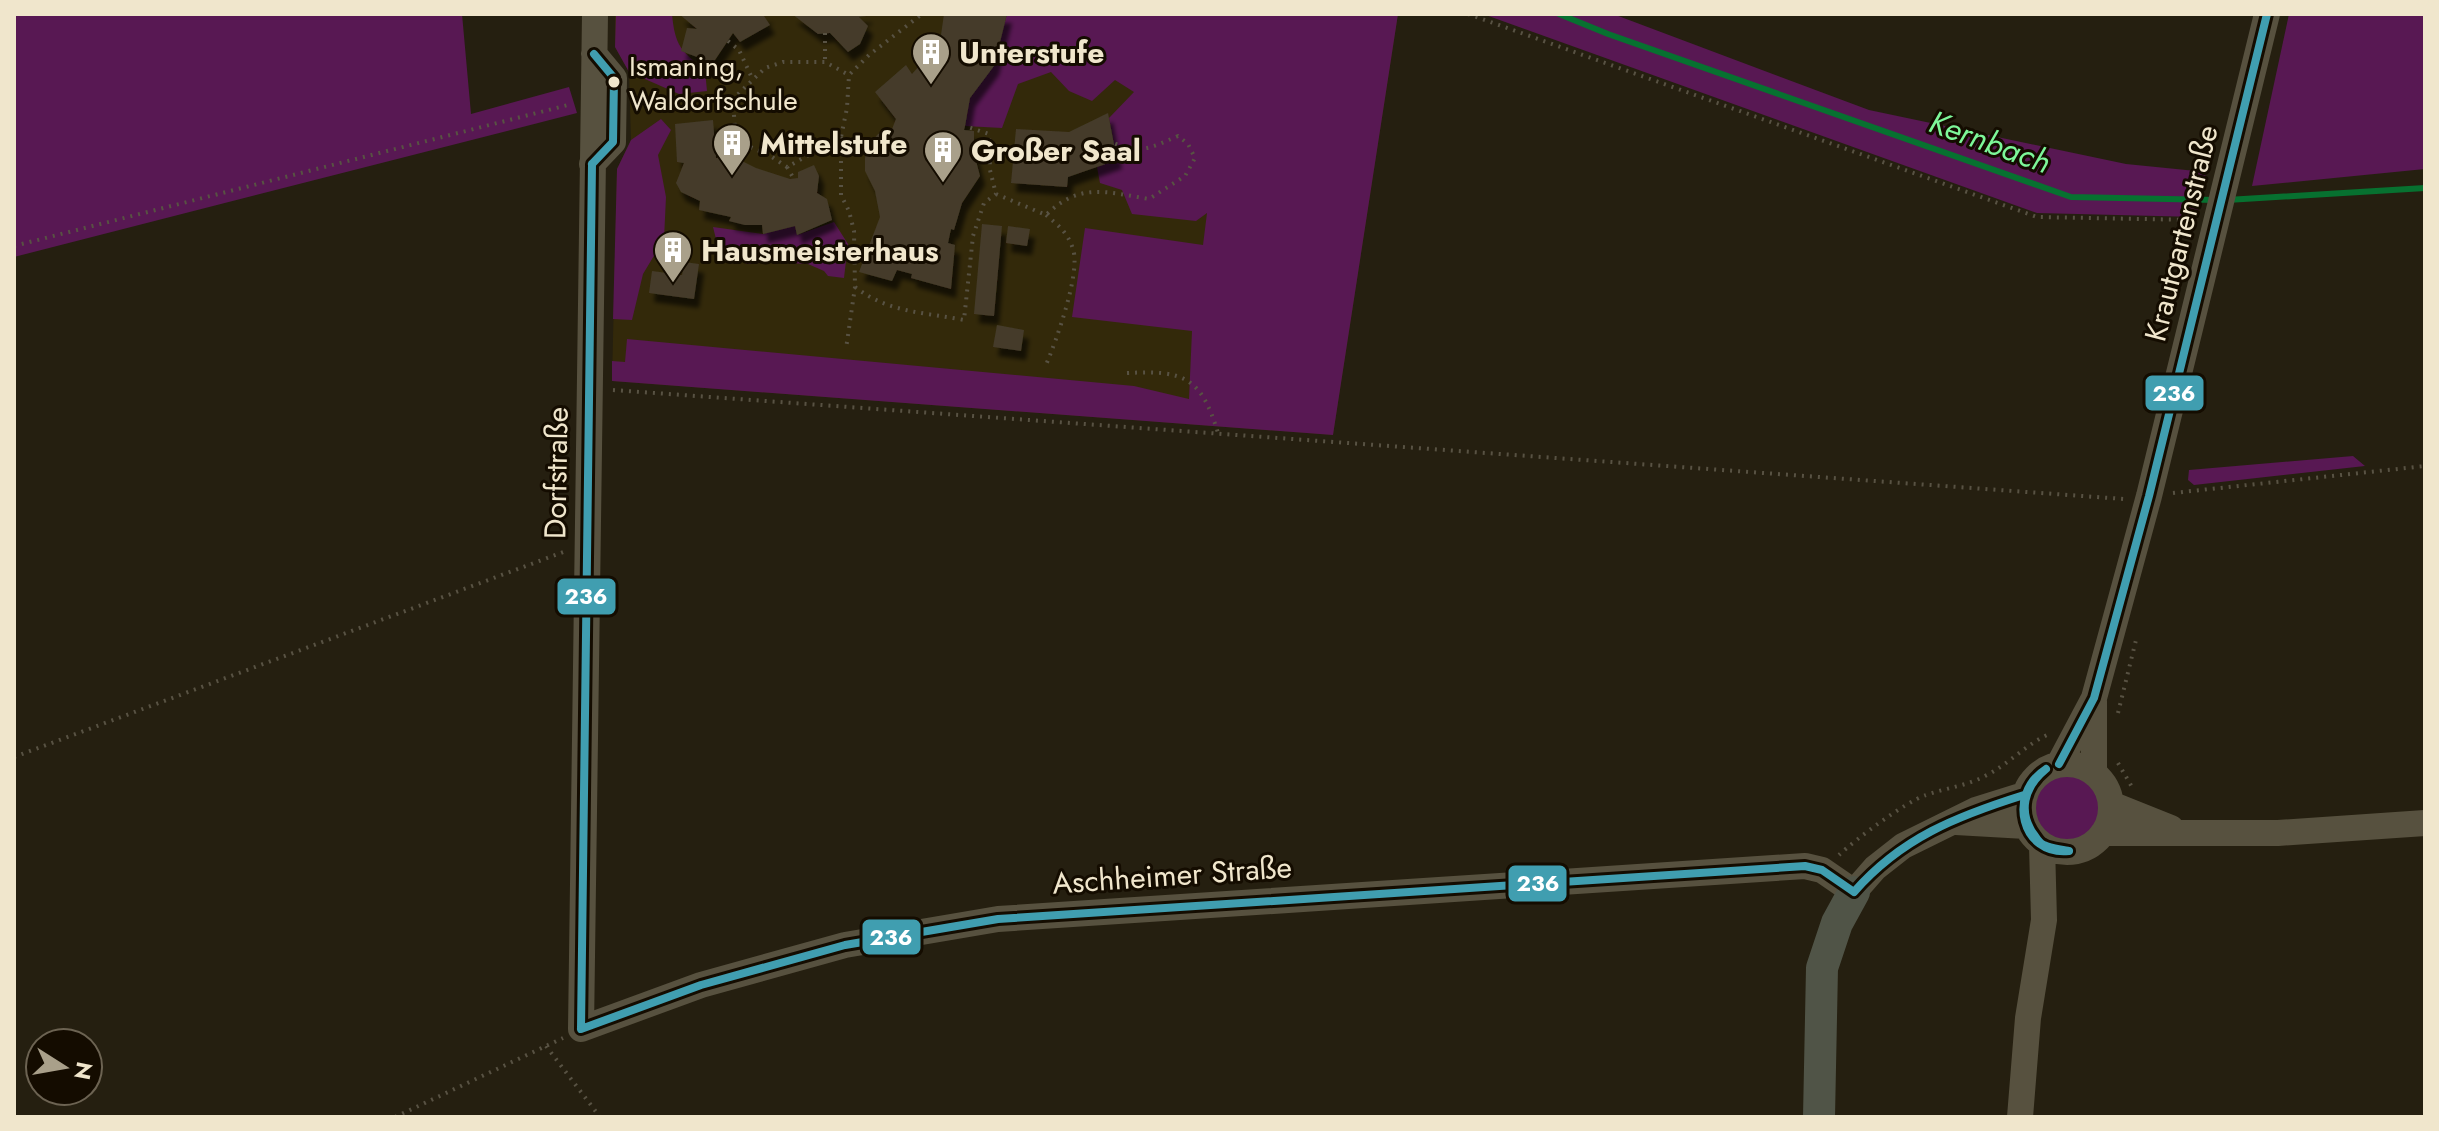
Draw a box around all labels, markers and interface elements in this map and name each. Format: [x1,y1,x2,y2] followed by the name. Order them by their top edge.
[910,31,952,86] building icon: Unterstufe
[959,31,1104,74] place label: Unterstufe
[629,46,798,121] place label: Ismaning, Waldorfschule
[606,74,622,90] marker: Ismaning, Waldorfschule
[1923,99,2057,185] water label: Kernbach
[2133,120,2229,346] street label: Krautgartenstraße
[711,122,753,177] building icon: Mittelstufe
[760,122,907,165] place label: Mittelstufe
[922,129,964,184] building icon: Großer Saal
[971,129,1141,172] place label: Großer Saal
[652,229,694,284] building icon: Hausmeisterhaus
[701,229,939,272] place label: Hausmeisterhaus
[2144,374,2205,412] line badge: 236
[2153,377,2195,409] text: 236
[533,407,579,539] street label: Dorfstraße
[556,577,617,616] line badge: 236
[565,580,607,612] text: 236
[1051,845,1293,905] street label: Aschheimer Straße
[1507,864,1568,903] line badge: 236
[1517,867,1559,899] text: 236
[861,918,922,956] line badge: 236
[870,921,912,953] text: 236
[24,1027,104,1107] north arrow
[66,1059,101,1082] text: N

